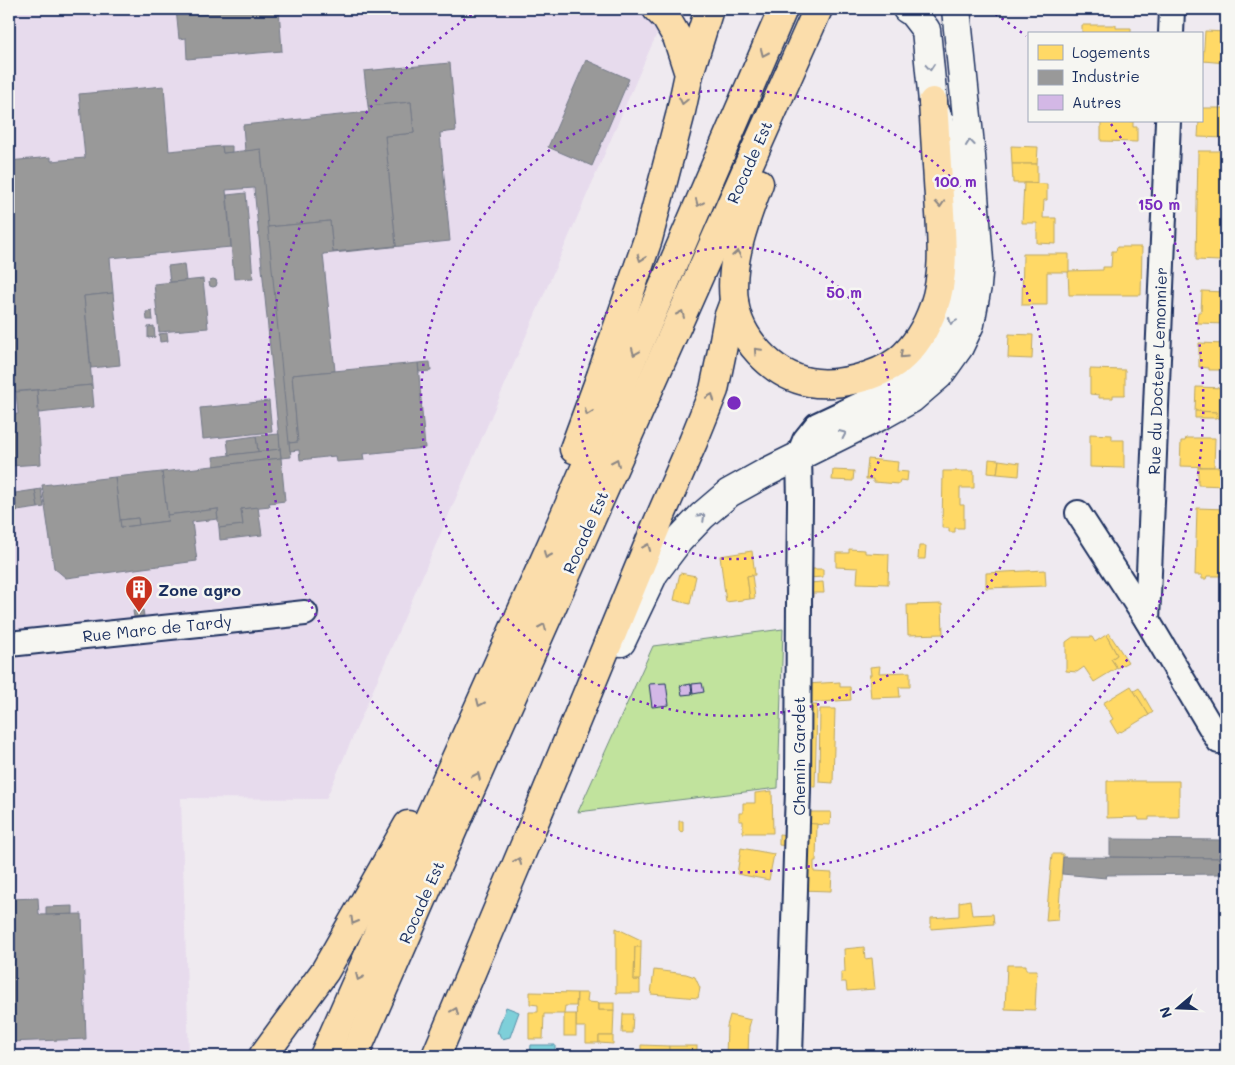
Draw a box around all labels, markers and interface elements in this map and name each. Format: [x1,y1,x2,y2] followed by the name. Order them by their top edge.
[1028,32,1202,122] legend
[1072,42,1150,62] text: Logements
[759,48,770,57] one-way arrow
[924,64,935,72] one-way arrow
[1072,66,1140,86] text: Industrie
[1072,92,1121,112] text: Autres
[678,97,689,105] one-way arrow
[721,117,777,207] street label: Rocade Est
[965,139,976,147] one-way arrow
[933,171,977,191] text: 100 m
[1138,194,1180,214] text: 150 m
[695,198,706,207] one-way arrow
[934,200,945,208] one-way arrow
[731,250,742,258] one-way arrow
[637,253,647,262] one-way arrow
[1143,267,1171,475] street label: Rue du Docteur Lemonnier
[826,282,862,302] text: 50 m
[675,310,686,319] one-way arrow
[948,316,959,325] one-way arrow
[630,347,641,356] one-way arrow
[754,347,763,356] one-way arrow
[900,349,909,358] one-way arrow
[705,394,715,402] one-way arrow
[725,394,743,412] centre of rings
[584,407,594,415] one-way arrow
[838,430,847,441] one-way arrow
[609,458,620,467] one-way arrow
[557,487,613,577] street label: Rocade Est
[696,514,705,523] one-way arrow
[641,543,652,552] one-way arrow
[543,550,554,559] one-way arrow
[124,574,154,613] building icon: Zone agro
[158,579,241,600] place label: Zone agro
[81,610,233,646] street label: Rue Marc de Tardy
[536,623,547,632] one-way arrow
[788,697,809,815] street label: Chemin Gardet
[476,698,487,707] one-way arrow
[470,772,481,781] one-way arrow
[393,857,449,947] street label: Rocade Est
[513,858,523,866] one-way arrow
[350,916,360,925] one-way arrow
[354,972,365,981] one-way arrow
[1152,982,1202,1032] north arrow
[1155,1004,1176,1021] text: N
[449,1007,460,1016] one-way arrow

